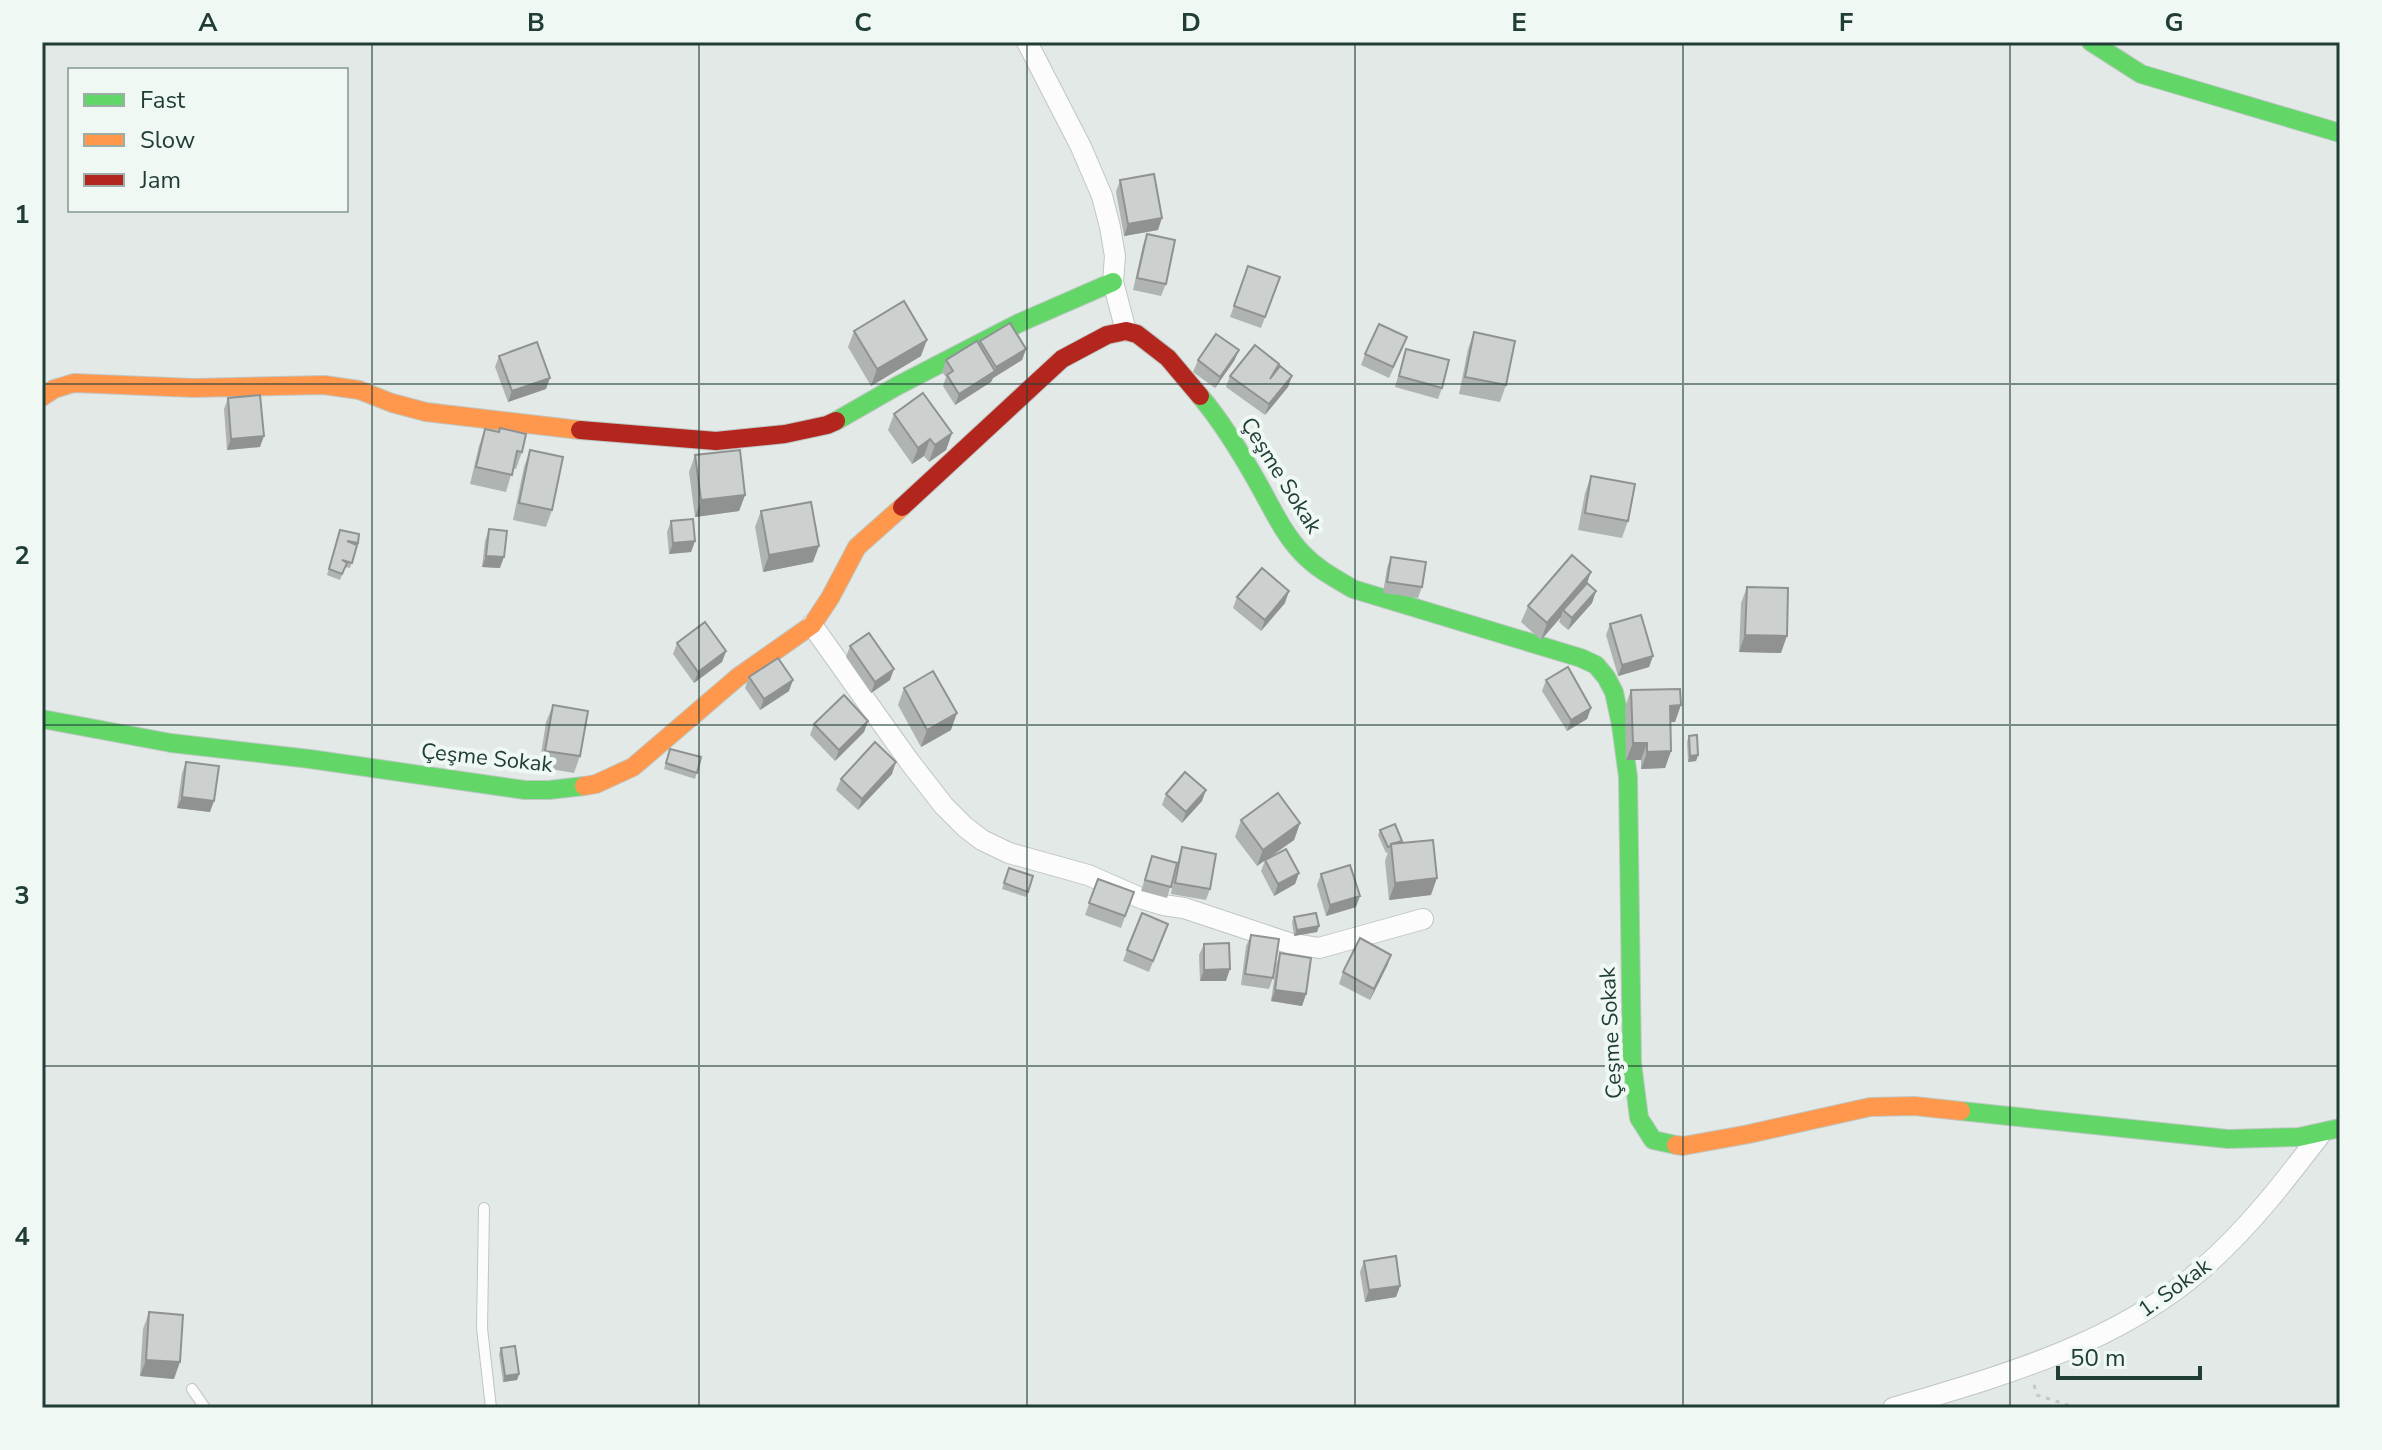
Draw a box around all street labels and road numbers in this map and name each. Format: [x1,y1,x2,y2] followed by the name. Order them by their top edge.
[1234,412,1329,540] street label: Çeşme Sokak
[420,736,555,780] street label: Çeşme Sokak
[1593,965,1629,1100] street label: Çeşme Sokak
[2132,1251,2218,1324] street label: 1. Sokak

